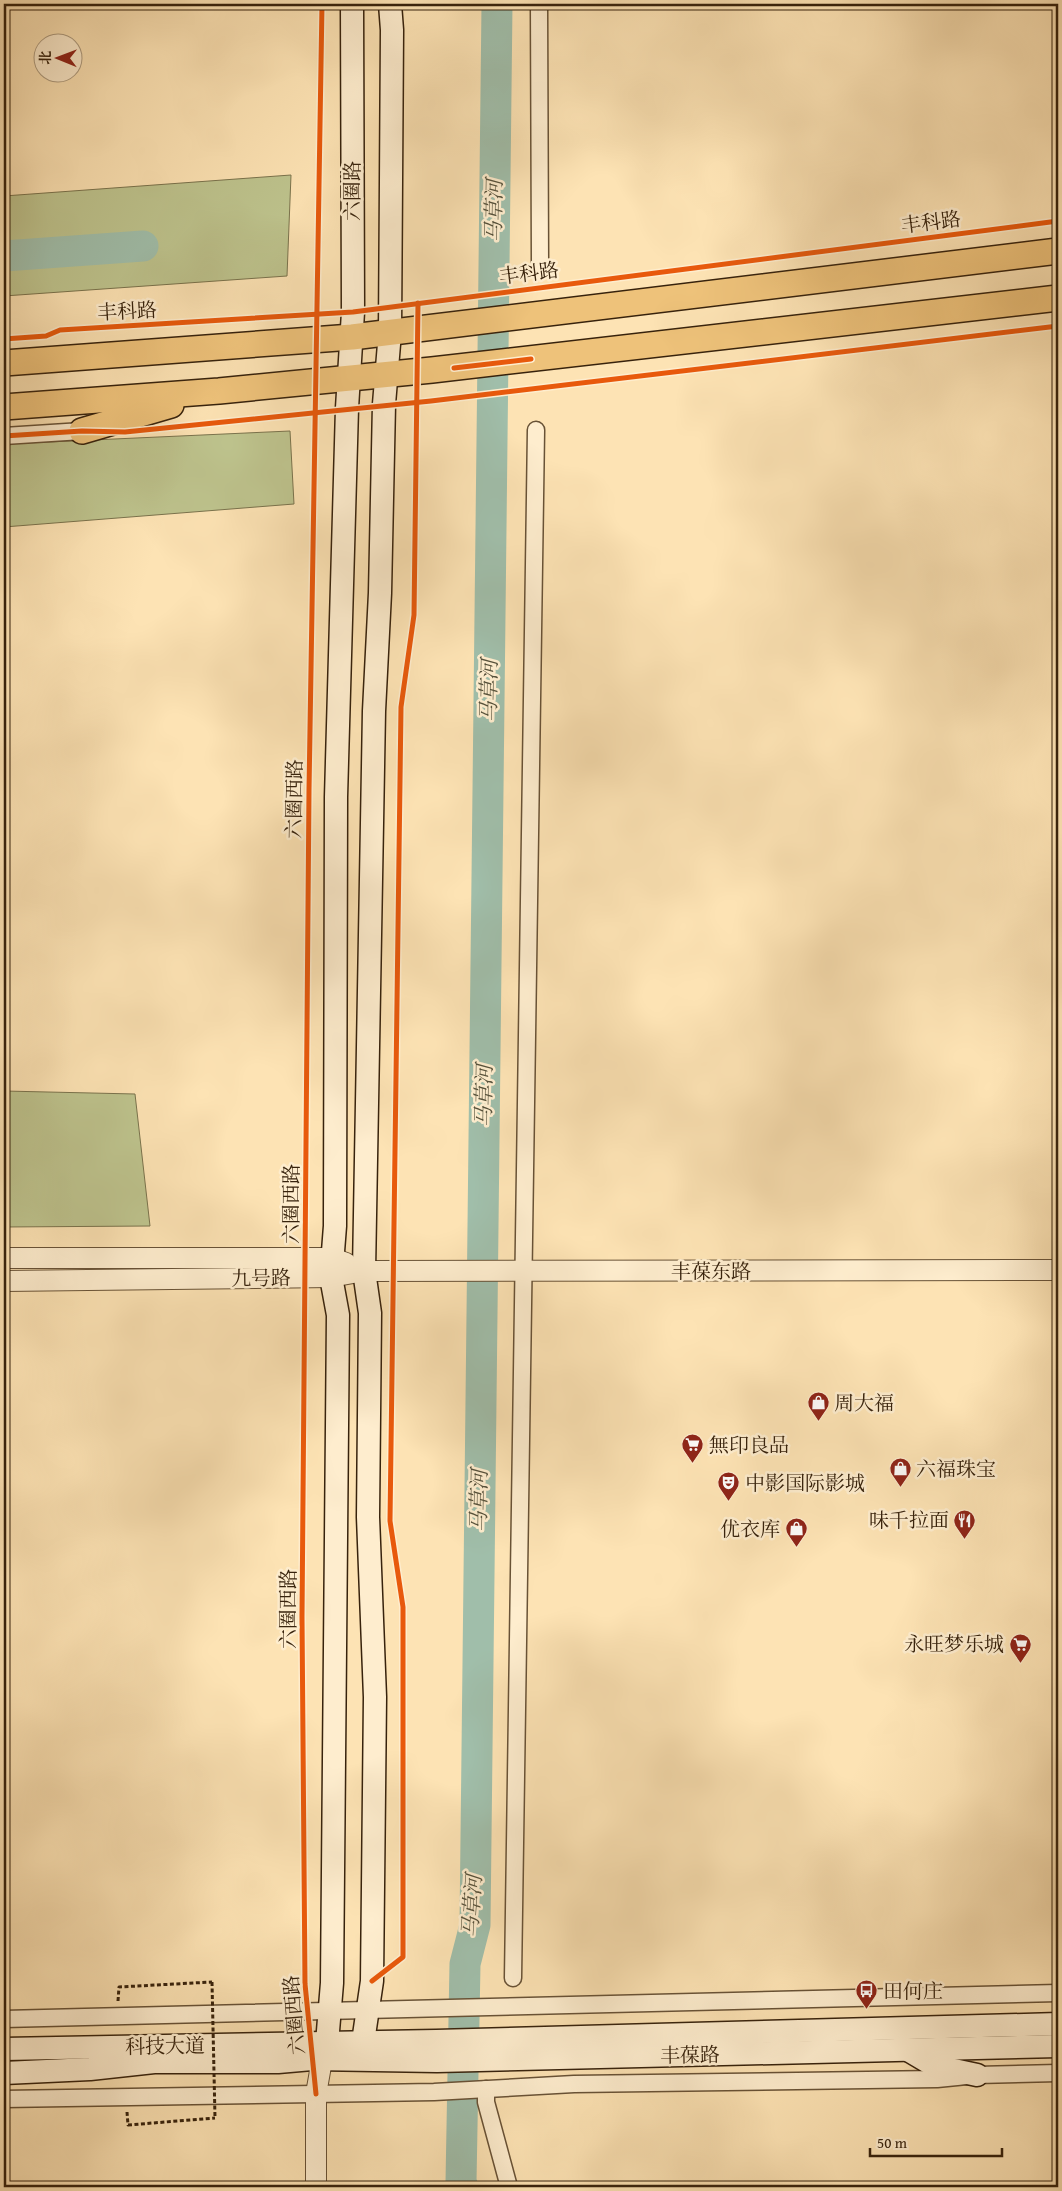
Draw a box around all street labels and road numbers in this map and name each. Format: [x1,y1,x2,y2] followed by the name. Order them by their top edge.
[337,161,366,221] street label: 六圈路
[899,203,962,240] street label: 丰科路
[497,254,560,291] street label: 丰科路
[96,294,158,327] street label: 丰科路
[278,759,309,839] street label: 六圈西路
[276,1164,305,1244] street label: 六圈西路
[671,1256,751,1285] street label: 丰葆东路
[231,1262,291,1293] street label: 九号路
[273,1569,302,1649] street label: 六圈西路
[276,1974,311,2056] street label: 六圈西路
[125,2030,205,2061] street label: 科技大道
[660,2039,720,2070] street label: 丰葆路

